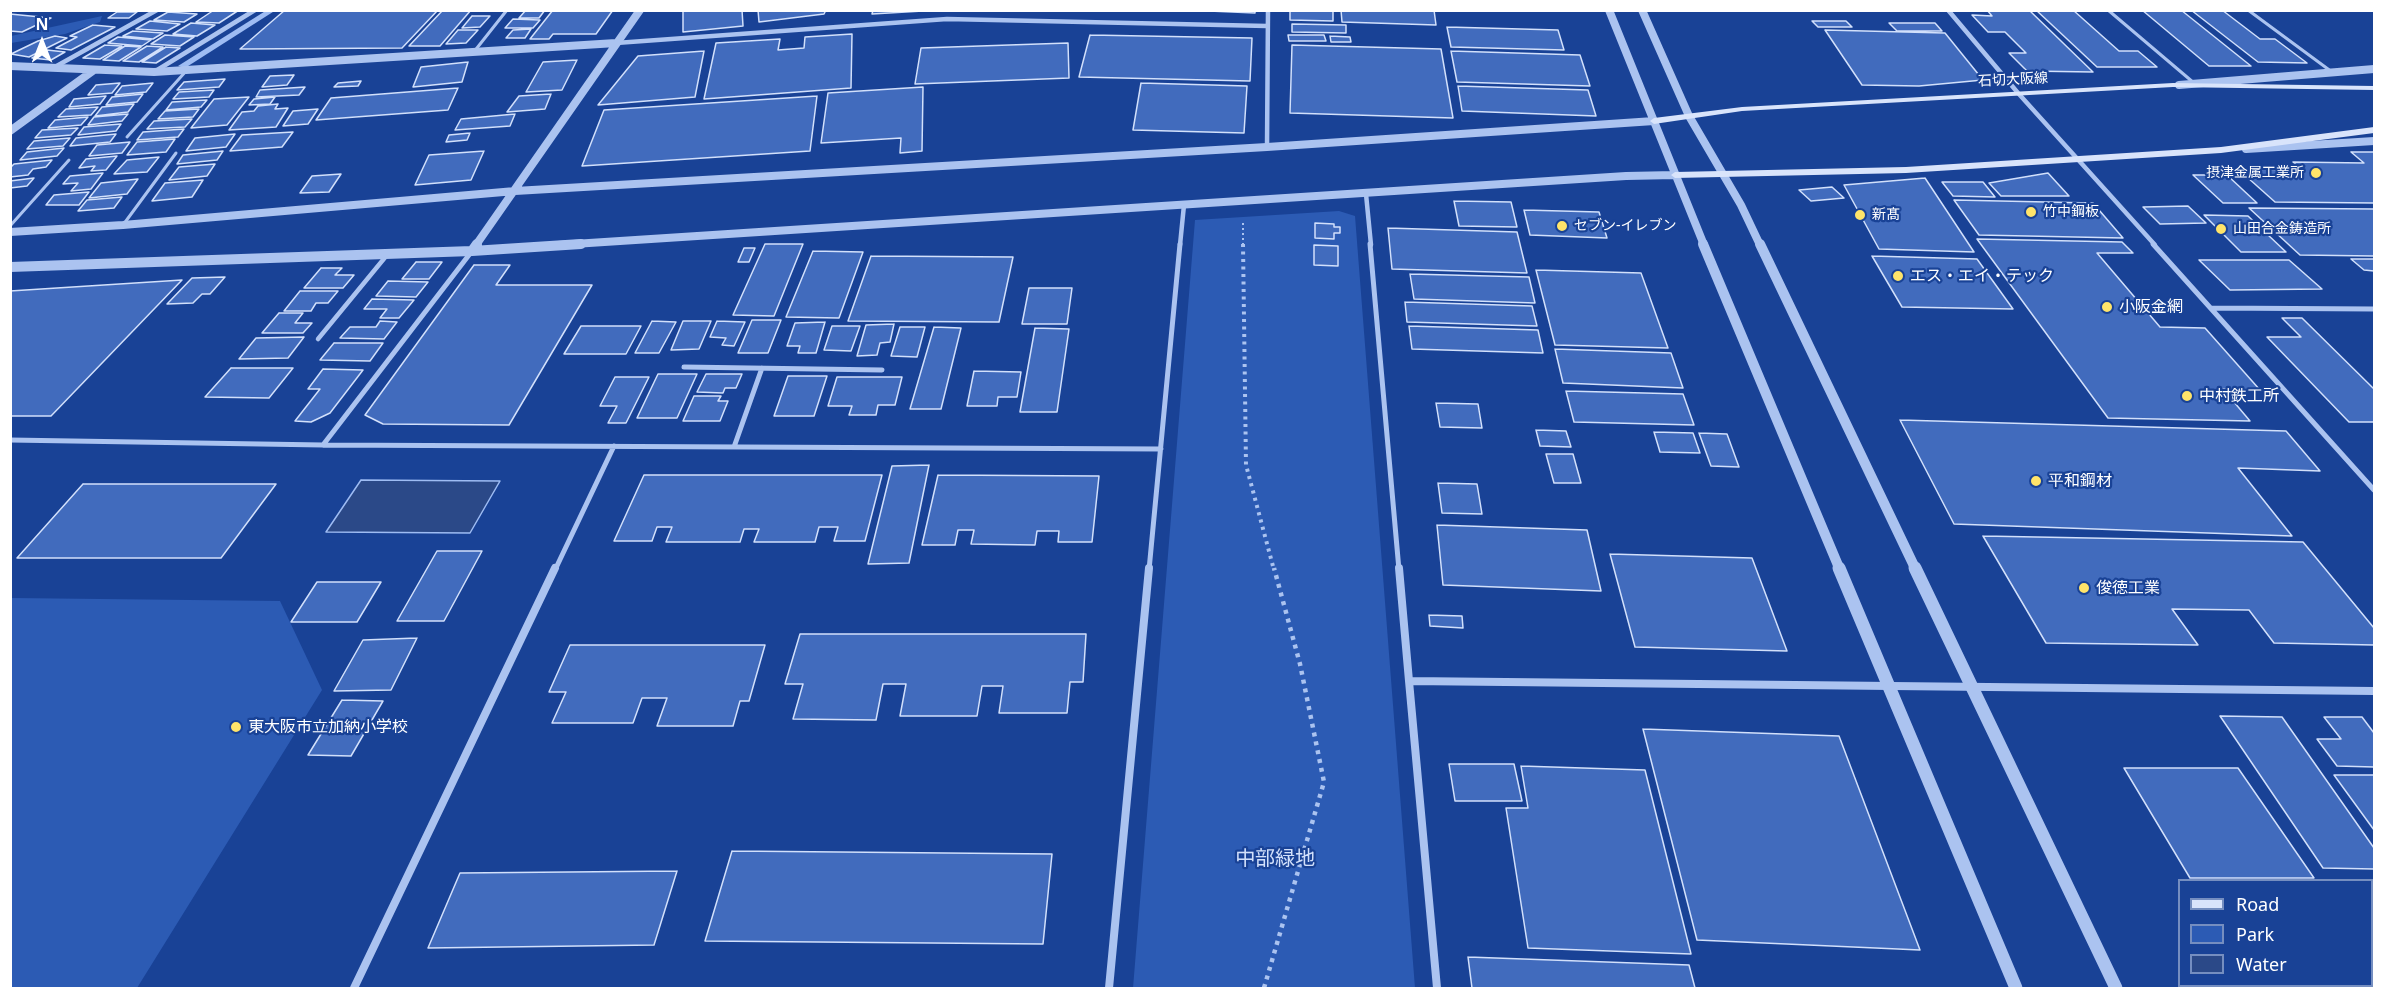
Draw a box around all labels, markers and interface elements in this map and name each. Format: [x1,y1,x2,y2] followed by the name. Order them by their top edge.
[12,12,72,72] north arrow
[35,13,49,35] text: N
[1978,70,2048,90] street label: 石切大阪線
[2206,165,2304,181] place label: 摂津金属工業所
[2309,166,2323,180] marker: 摂津金属工業所
[2043,204,2099,220] place label: 竹中鋼板
[2024,205,2038,219] marker: 竹中鋼板
[1872,207,1900,223] place label: 新髙
[1853,208,1867,222] marker: 新髙
[1574,218,1677,234] place label: セブン-イレブン
[1555,219,1569,233] marker: セブン-イレブン
[2233,221,2331,237] place label: 山田合金鋳造所
[2214,222,2228,236] marker: 山田合金鋳造所
[1910,266,2054,286] place label: エス・エイ・テック
[1891,269,1905,283] marker: エス・エイ・テック
[2119,297,2183,317] place label: 小阪金網
[2100,300,2114,314] marker: 小阪金網
[2199,386,2279,406] place label: 中村鉄工所
[2180,389,2194,403] marker: 中村鉄工所
[2048,471,2112,491] place label: 平和鋼材
[2029,474,2043,488] marker: 平和鋼材
[2096,578,2160,598] place label: 俊徳工業
[2077,581,2091,595] marker: 俊徳工業
[248,717,408,737] place label: 東大阪市立加納小学校
[229,720,243,734] marker: 東大阪市立加納小学校
[1235,847,1315,871] park label: 中部緑地
[2178,879,2373,987] legend
[2236,892,2279,916] text: Road
[2236,922,2274,946] text: Park
[2236,952,2287,976] text: Water

